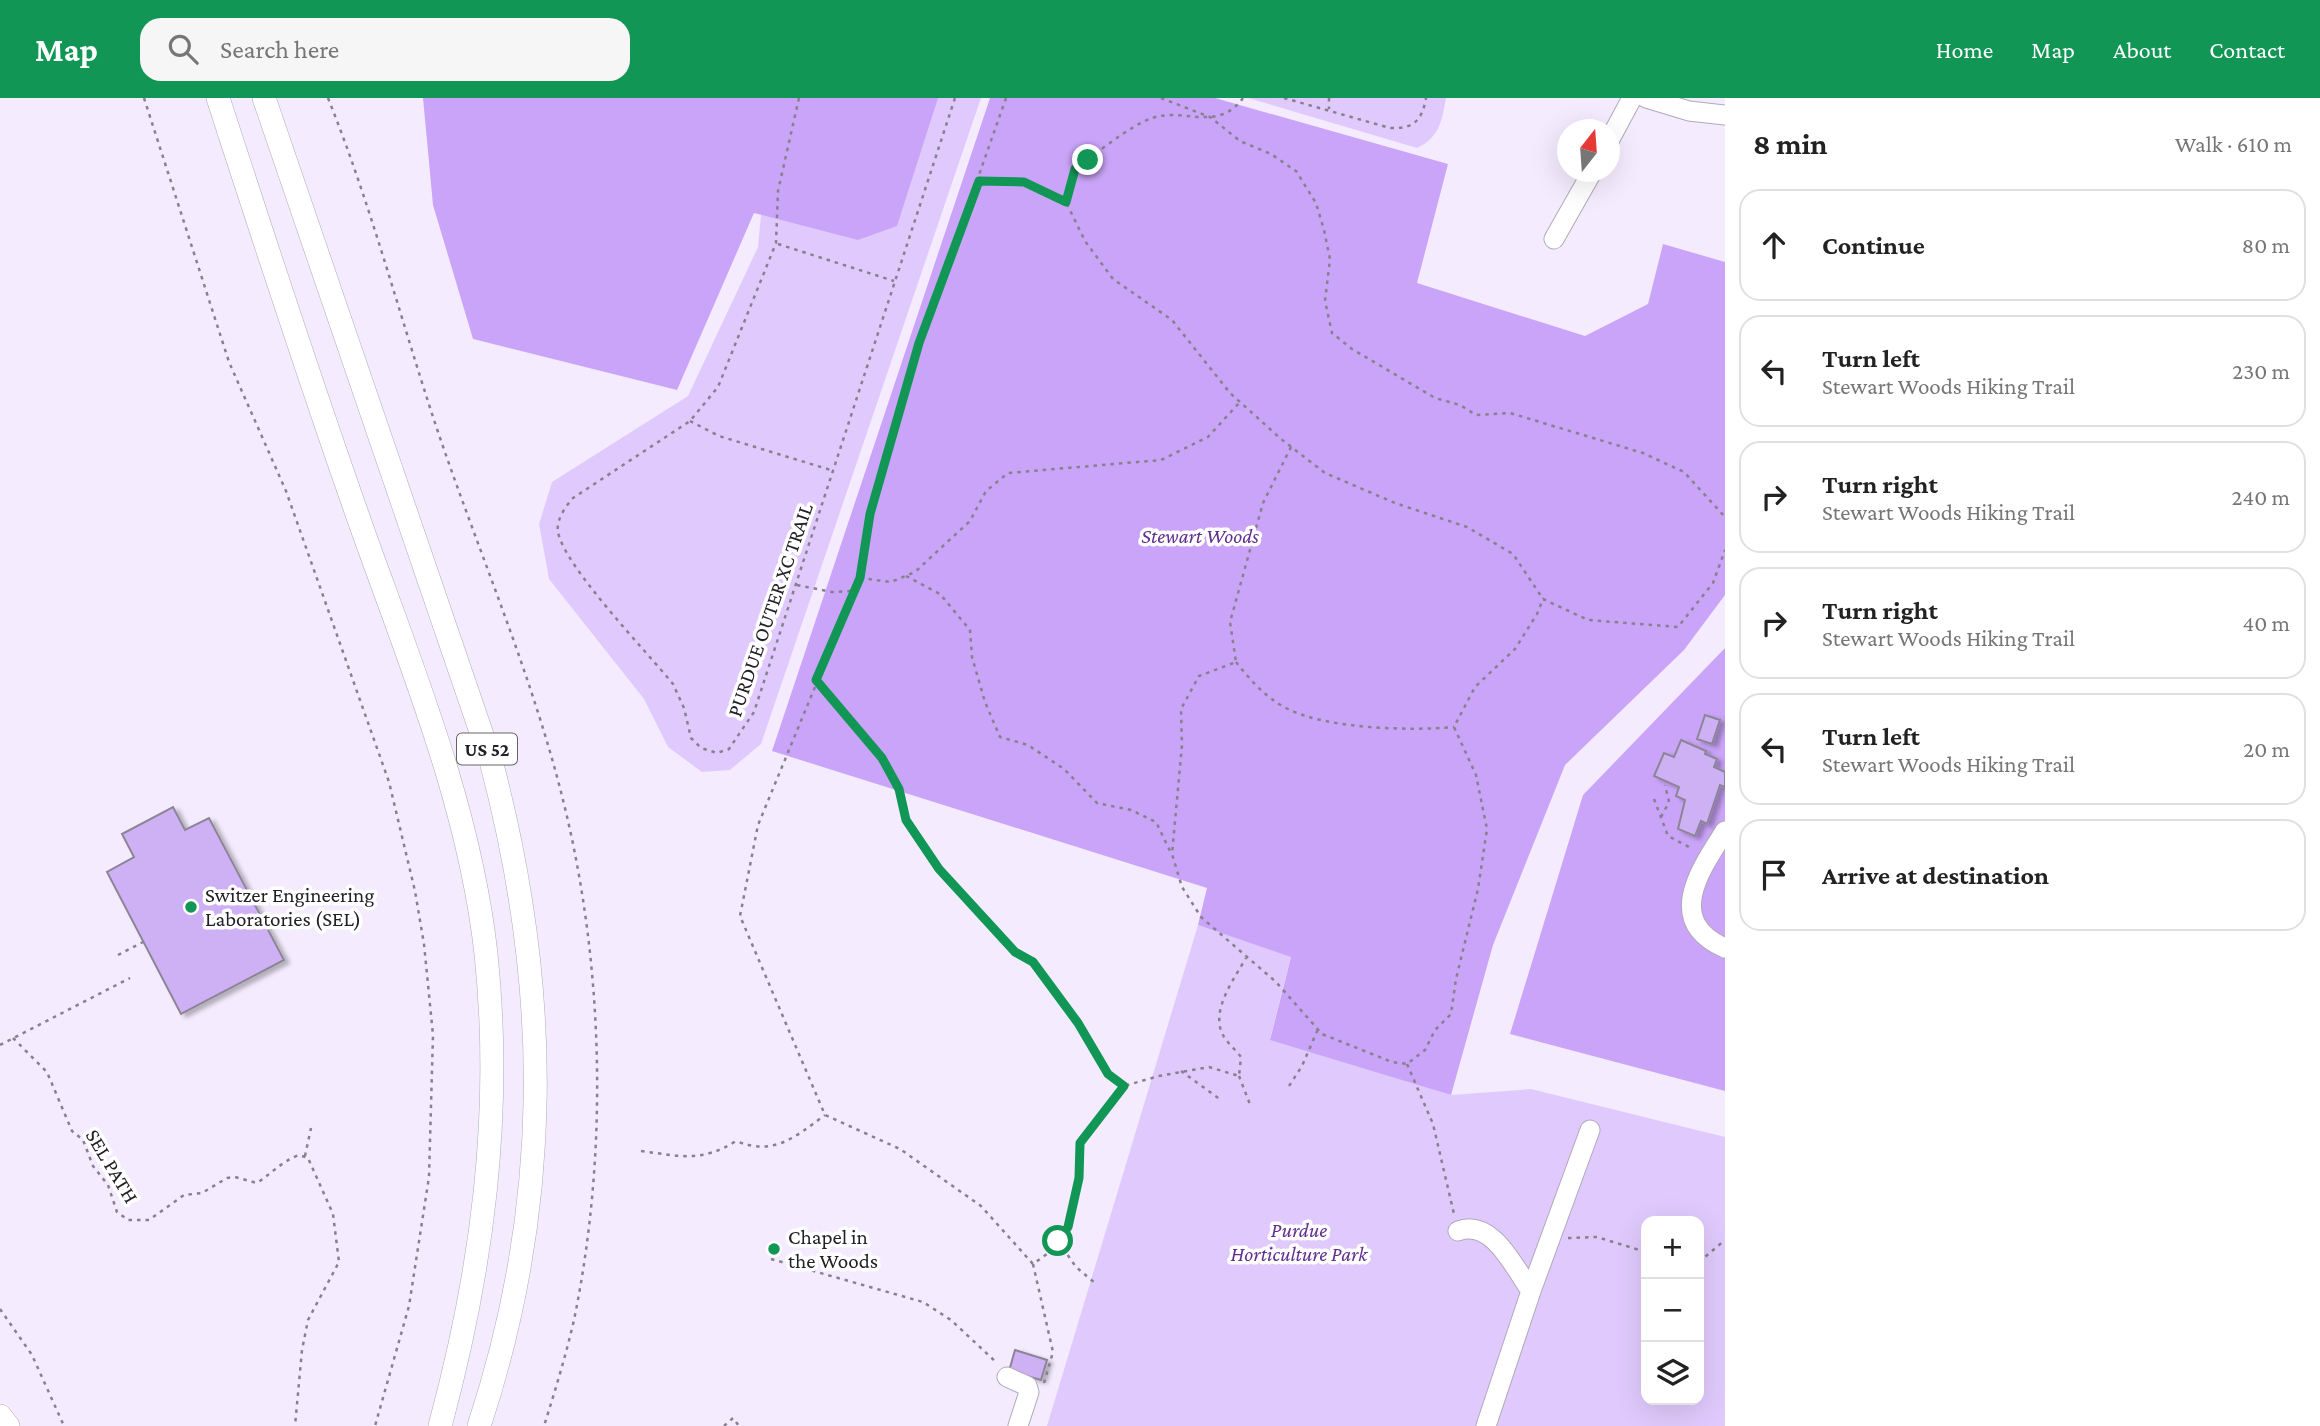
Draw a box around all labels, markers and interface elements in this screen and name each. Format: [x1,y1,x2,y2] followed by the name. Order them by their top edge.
[140,18,630,81] search box
[164,30,202,68] icon: search
[35,31,98,68] text: Map
[220,35,339,64] text: Search here
[1936,36,1993,63] text: Home
[2031,36,2075,63] text: Map
[2113,36,2171,63] text: About
[2209,36,2285,63] text: Contact
[1557,119,1620,182] north arrow
[1753,127,1828,160] text: 8 min
[2175,131,2292,157] text: Walk · 610 m
[1072,144,1103,175] route end
[1755,226,1793,264] icon: ahead
[1822,231,1925,260] text: Continue
[2242,232,2290,258] text: 80 m
[1822,344,1920,373] text: Turn left
[1755,352,1793,390] icon: left
[2232,358,2290,384] text: 230 m
[1822,373,2075,399] text: Stewart Woods Hiking Trail
[1822,470,1938,499] text: Turn right
[1755,478,1793,516] icon: right
[2231,484,2290,510] text: 240 m
[1822,499,2075,525] text: Stewart Woods Hiking Trail
[722,500,818,720] street label: PURDUE OUTER XC TRAIL
[1141,524,1259,548] park label: Stewart Woods
[1822,596,1938,625] text: Turn right
[1755,604,1793,642] icon: right
[2242,610,2290,636] text: 40 m
[1822,625,2075,651] text: Stewart Woods Hiking Trail
[1822,722,1920,751] text: Turn left
[1755,730,1793,768] icon: left
[457,734,517,764] road number: US 52
[2243,736,2290,762] text: 20 m
[1822,751,2075,777] text: Stewart Woods Hiking Trail
[1755,856,1793,894] icon: arrive
[1822,861,2049,890] text: Arrive at destination
[205,883,374,931] place label: Switzer Engineering Laboratories (SEL)
[183,899,199,915] marker: Switzer Engineering Laboratories (SEL)
[81,1125,143,1207] street label: SEL PATH
[1641,1216,1704,1405] map controls
[1641,1216,1704,1279] button: +
[1231,1218,1368,1266] park label: Purdue Horticulture Park
[788,1225,878,1273] place label: Chapel in the Woods
[1042,1225,1073,1256] route start
[766,1241,782,1257] marker: Chapel in the Woods
[1641,1279,1704,1342] button: −
[1641,1342,1704,1405] button: layers

